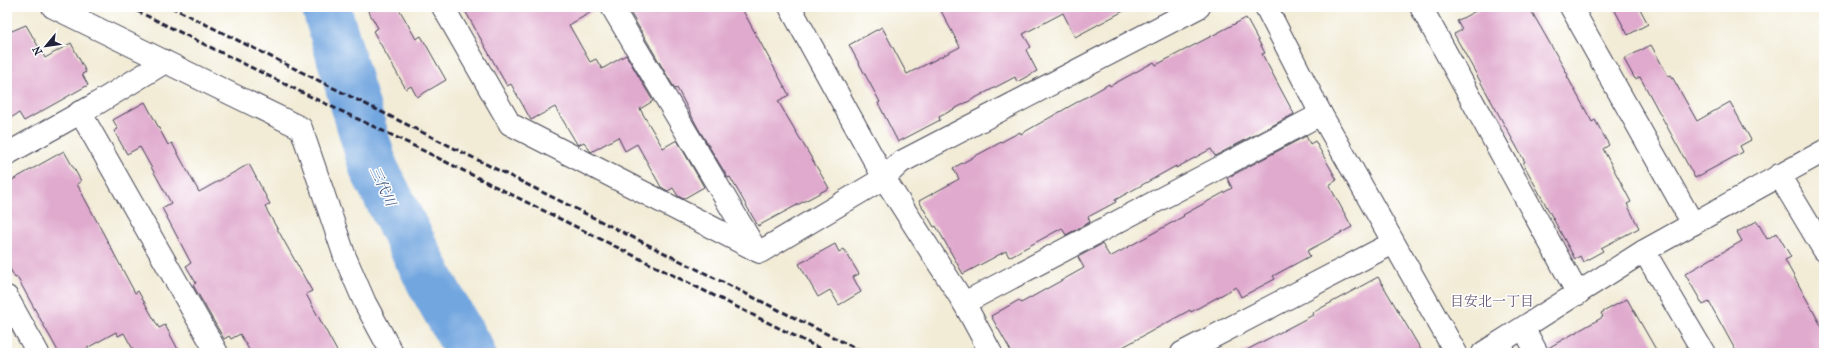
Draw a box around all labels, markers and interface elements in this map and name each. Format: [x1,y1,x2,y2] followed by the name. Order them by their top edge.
[26,26,66,66] north arrow
[30,43,45,57] text: N
[366,164,400,211] water label: 三代川
[1450,293,1534,310] district label: 目安北一丁目

